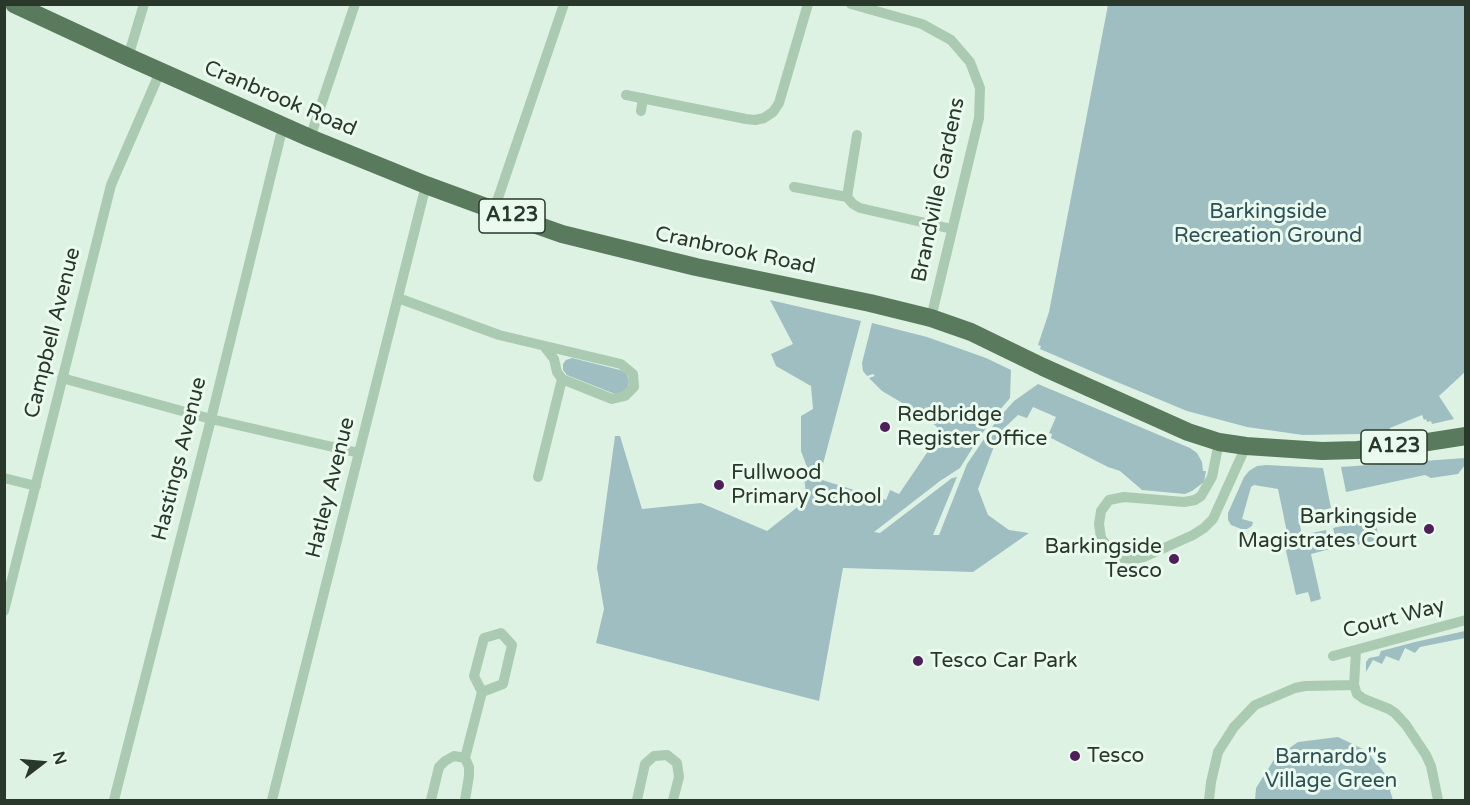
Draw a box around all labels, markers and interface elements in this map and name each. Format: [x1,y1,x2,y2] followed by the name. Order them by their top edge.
[200,56,360,142] street label: Cranbrook Road
[907,95,971,285] street label: Brandville Gardens
[479,199,545,233] road number: A123
[1174,199,1362,249] park label: Barkingside Recreation Ground
[653,222,817,280] street label: Cranbrook Road
[20,245,86,421] street label: Campbell Avenue
[147,375,213,543] street label: Hastings Avenue
[897,402,1047,452] place label: Redbridge Register Office
[301,415,361,561] street label: Hatley Avenue
[878,420,892,434] marker: Redbridge Register Office
[1361,430,1427,464] road number: A123
[731,460,882,510] place label: Fullwood Primary School
[712,478,726,492] marker: Fullwood Primary School
[1238,504,1417,554] place label: Barkingside Magistrates Court
[1422,522,1436,536] marker: Barkingside Magistrates Court
[1044,534,1162,584] place label: Barkingside Tesco
[1167,552,1181,566] marker: Barkingside Tesco
[1340,593,1448,645] street label: Court Way
[930,648,1078,674] place label: Tesco Car Park
[911,654,925,668] marker: Tesco Car Park
[12,733,72,793] north arrow
[1087,743,1144,769] place label: Tesco
[1265,744,1397,794] park label: Barnardo''s Village Green
[48,749,71,767] text: N
[1068,749,1082,763] marker: Tesco

